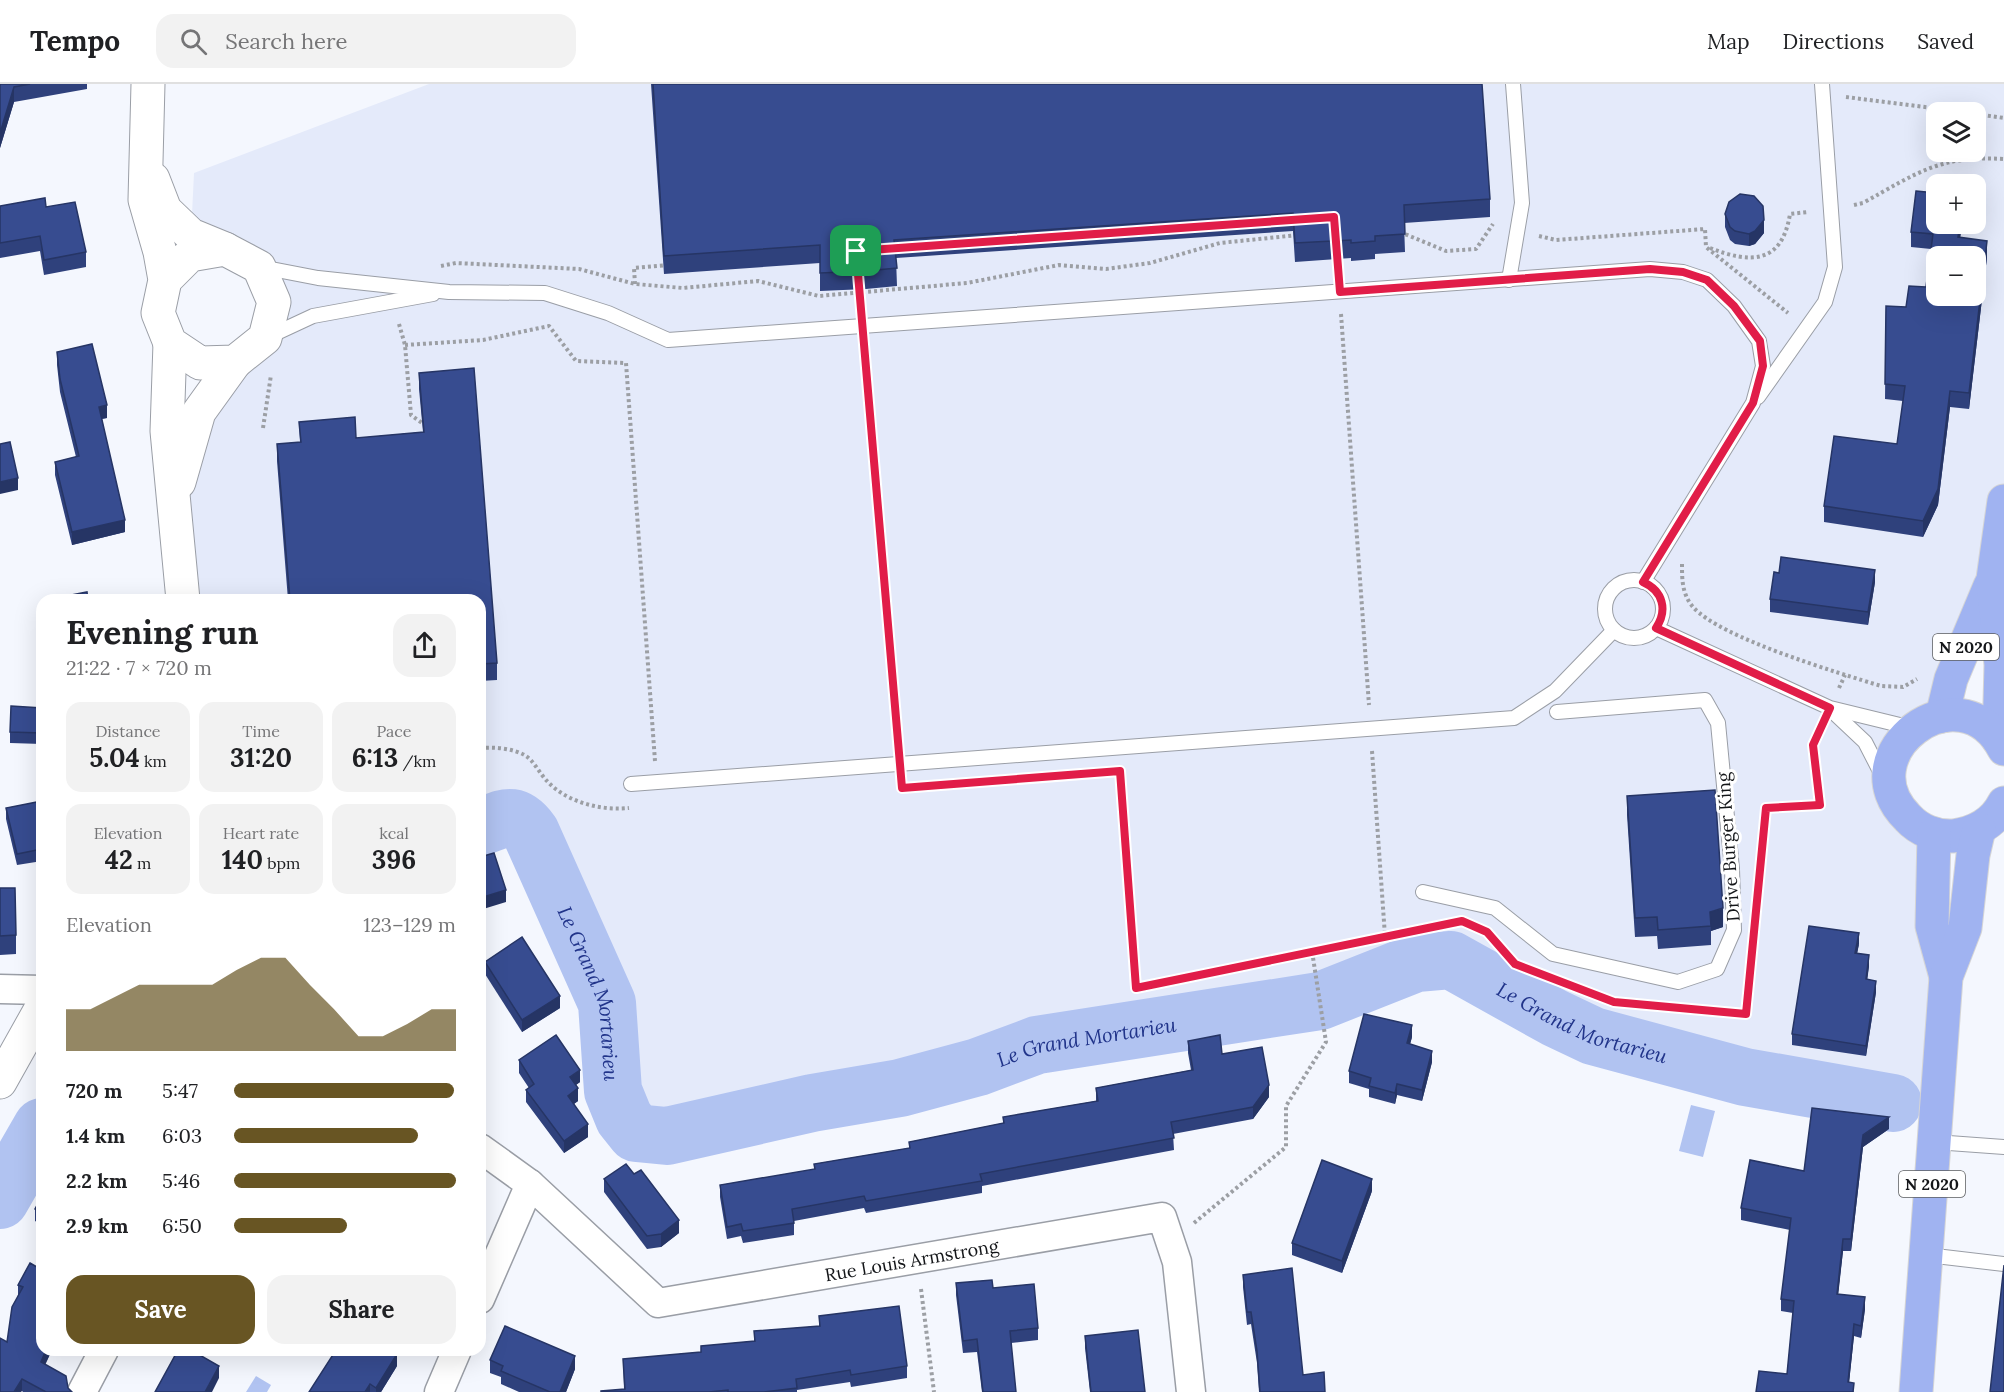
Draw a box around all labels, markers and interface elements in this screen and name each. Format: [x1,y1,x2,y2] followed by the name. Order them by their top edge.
[156,14,576,68] search box
[30,23,120,59] text: Tempo
[177,25,210,58] icon: search
[225,27,347,55] text: Search here
[1707,28,1750,55] text: Map
[1783,28,1884,55] text: Directions
[1917,28,1974,55] text: Saved
[1926,102,1986,306] map controls
[1926,102,1986,162] button: layers
[1926,174,1986,234] button: +
[830,225,881,276] pin
[839,234,872,267] icon: arrive
[1926,246,1986,306] button: −
[66,611,258,653] text: Evening run
[393,614,456,677] button: share
[1933,634,1999,660] road number: N 2020
[66,655,212,680] text: 21:22 · 7 × 720 m
[95,721,161,741] text: Distance
[242,721,280,741] text: Time
[377,721,411,741] text: Pace
[89,741,140,774] text: 5.04
[230,741,292,774] text: 31:20
[352,741,398,774] text: 6:13
[140,751,167,771] text: km
[398,751,436,771] text: /km
[1711,771,1745,922] street label: Drive Burger King
[94,823,162,843] text: Elevation
[223,823,299,843] text: Heart rate
[379,823,409,843] text: kcal
[105,843,133,876] text: 42
[222,843,263,876] text: 140
[372,843,416,876] text: 396
[133,853,151,873] text: m
[263,853,300,873] text: bpm
[553,902,625,1082] water label: Le Grand Mortarieu
[66,912,152,937] text: Elevation
[363,912,456,937] text: 123–129 m
[1493,976,1670,1068] water label: Le Grand Mortarieu
[993,1011,1178,1071] water label: Le Grand Mortarieu
[66,1078,122,1103] text: 720 m
[162,1078,198,1103] text: 5:47
[66,1123,125,1148] text: 1.4 km
[162,1123,202,1148] text: 6:03
[66,1168,128,1193] text: 2.2 km
[162,1168,200,1193] text: 5:46
[1899,1171,1965,1197] road number: N 2020
[66,1213,128,1238] text: 2.9 km
[162,1213,202,1238] text: 6:50
[823,1233,1001,1286] street label: Rue Louis Armstrong
[66,1275,255,1344] button: Save
[267,1275,456,1344] button: Share

